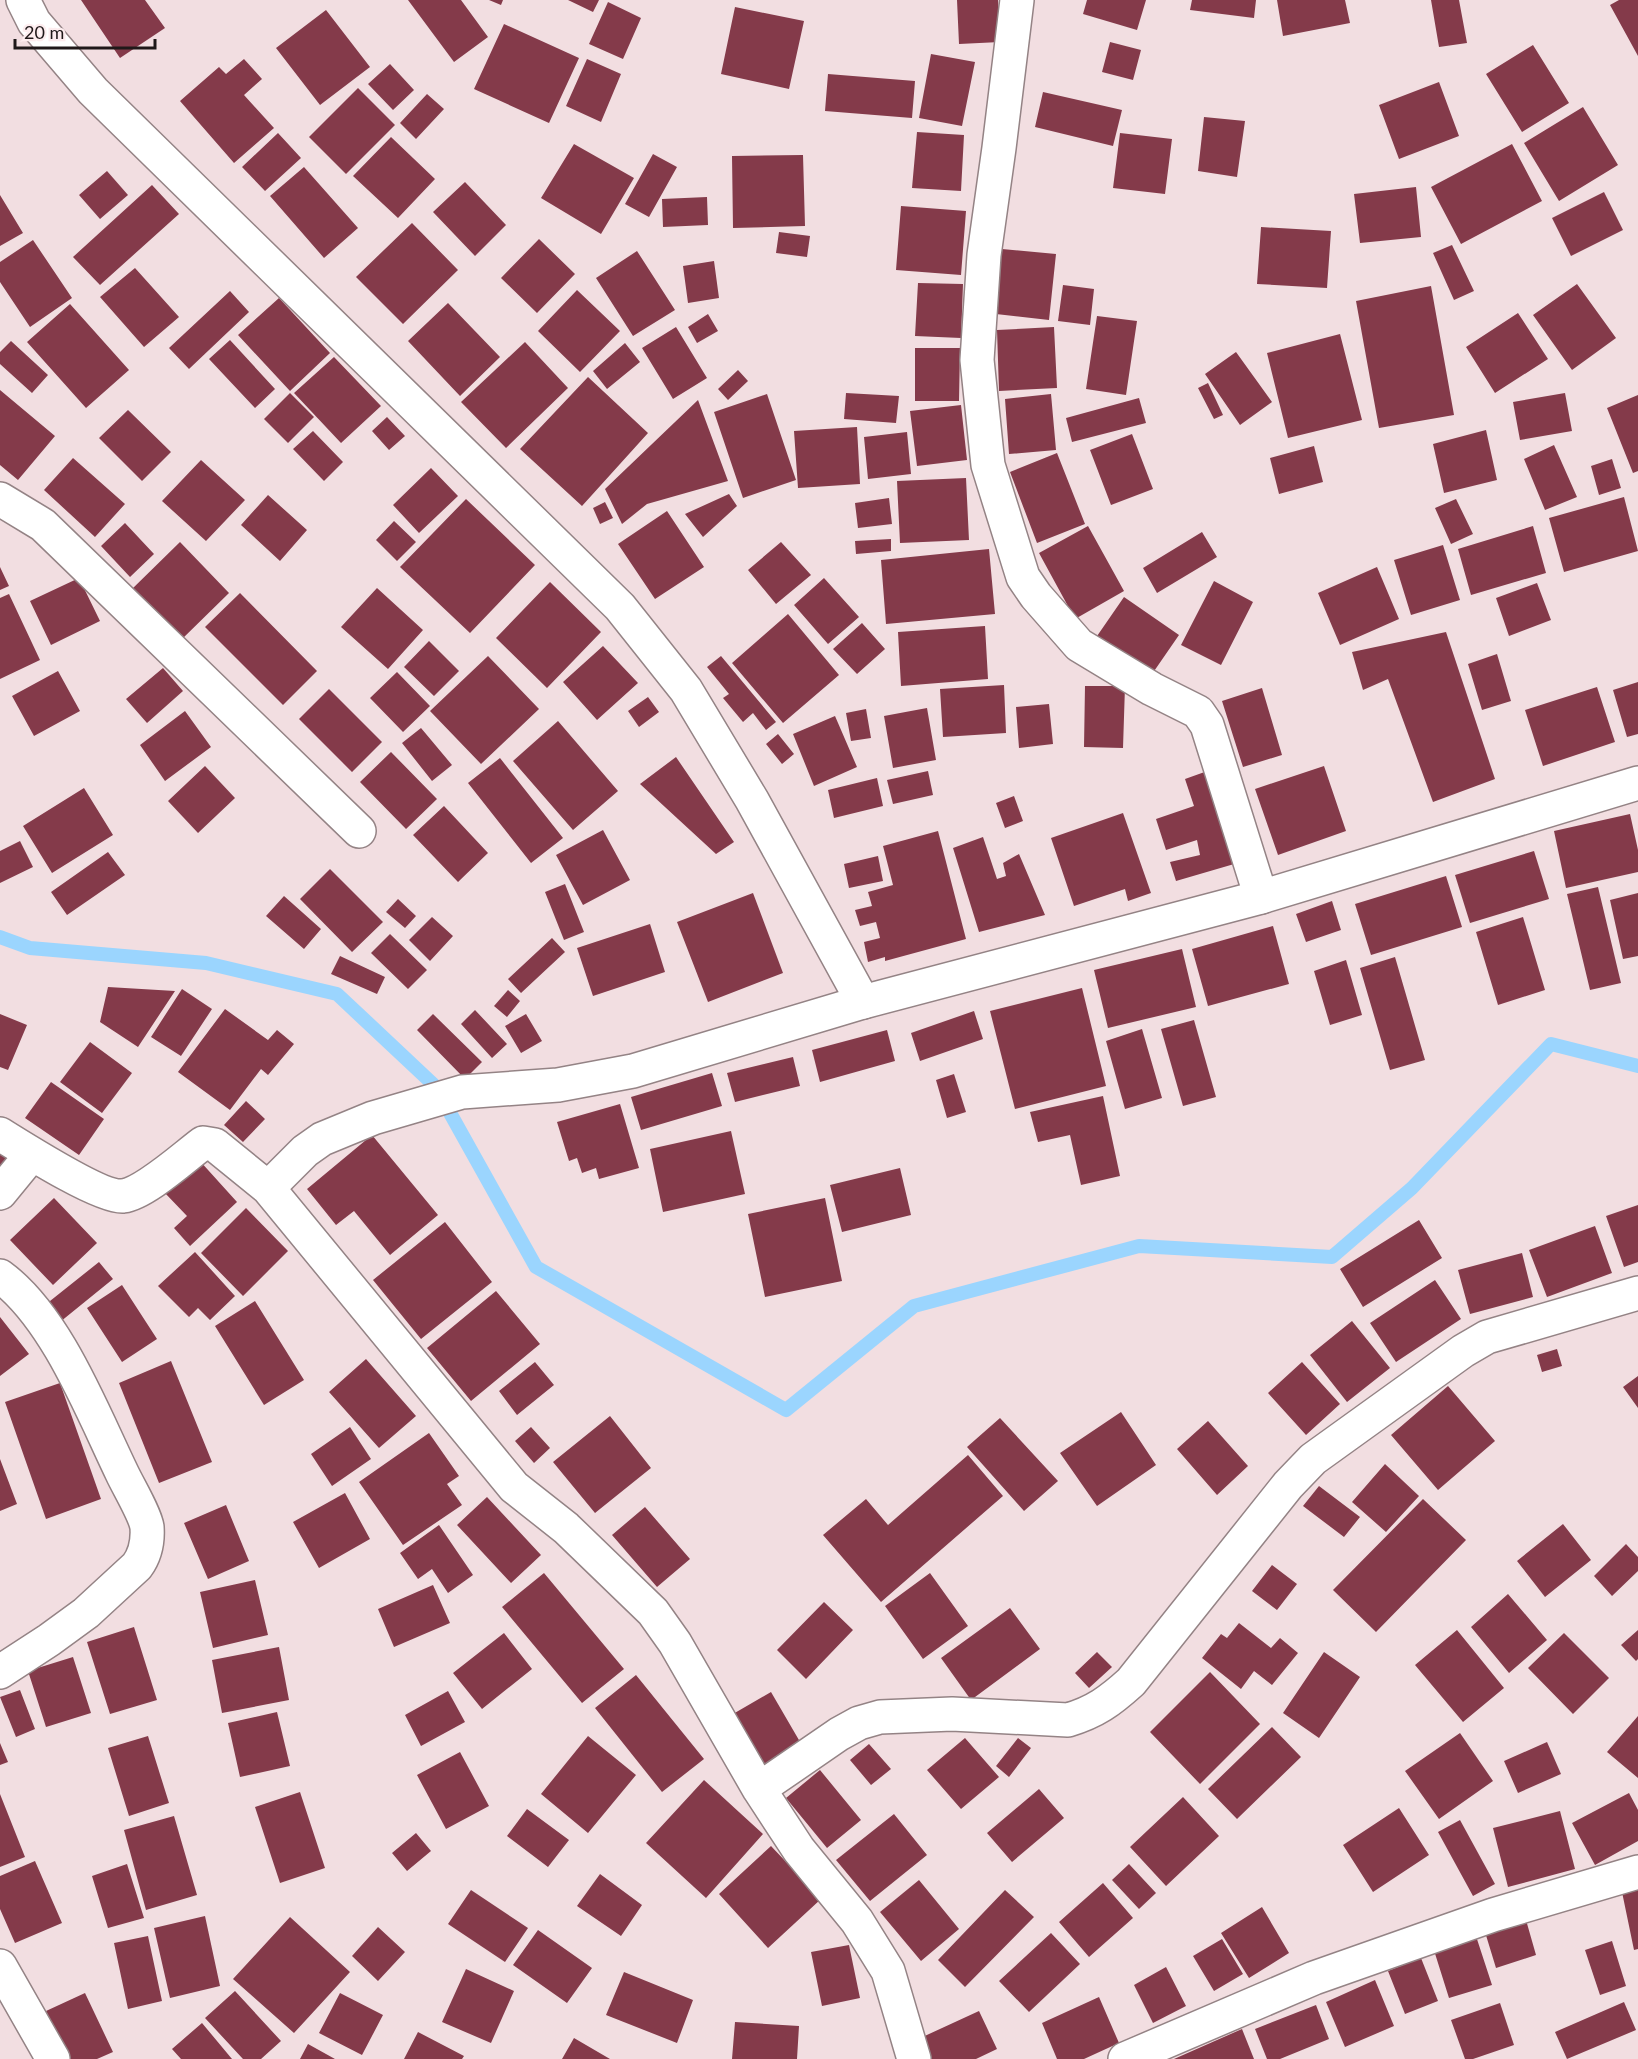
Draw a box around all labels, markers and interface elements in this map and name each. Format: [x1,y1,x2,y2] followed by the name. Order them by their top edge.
[15,12,154,50] scale bar
[24,21,64,43] text: 20 m

